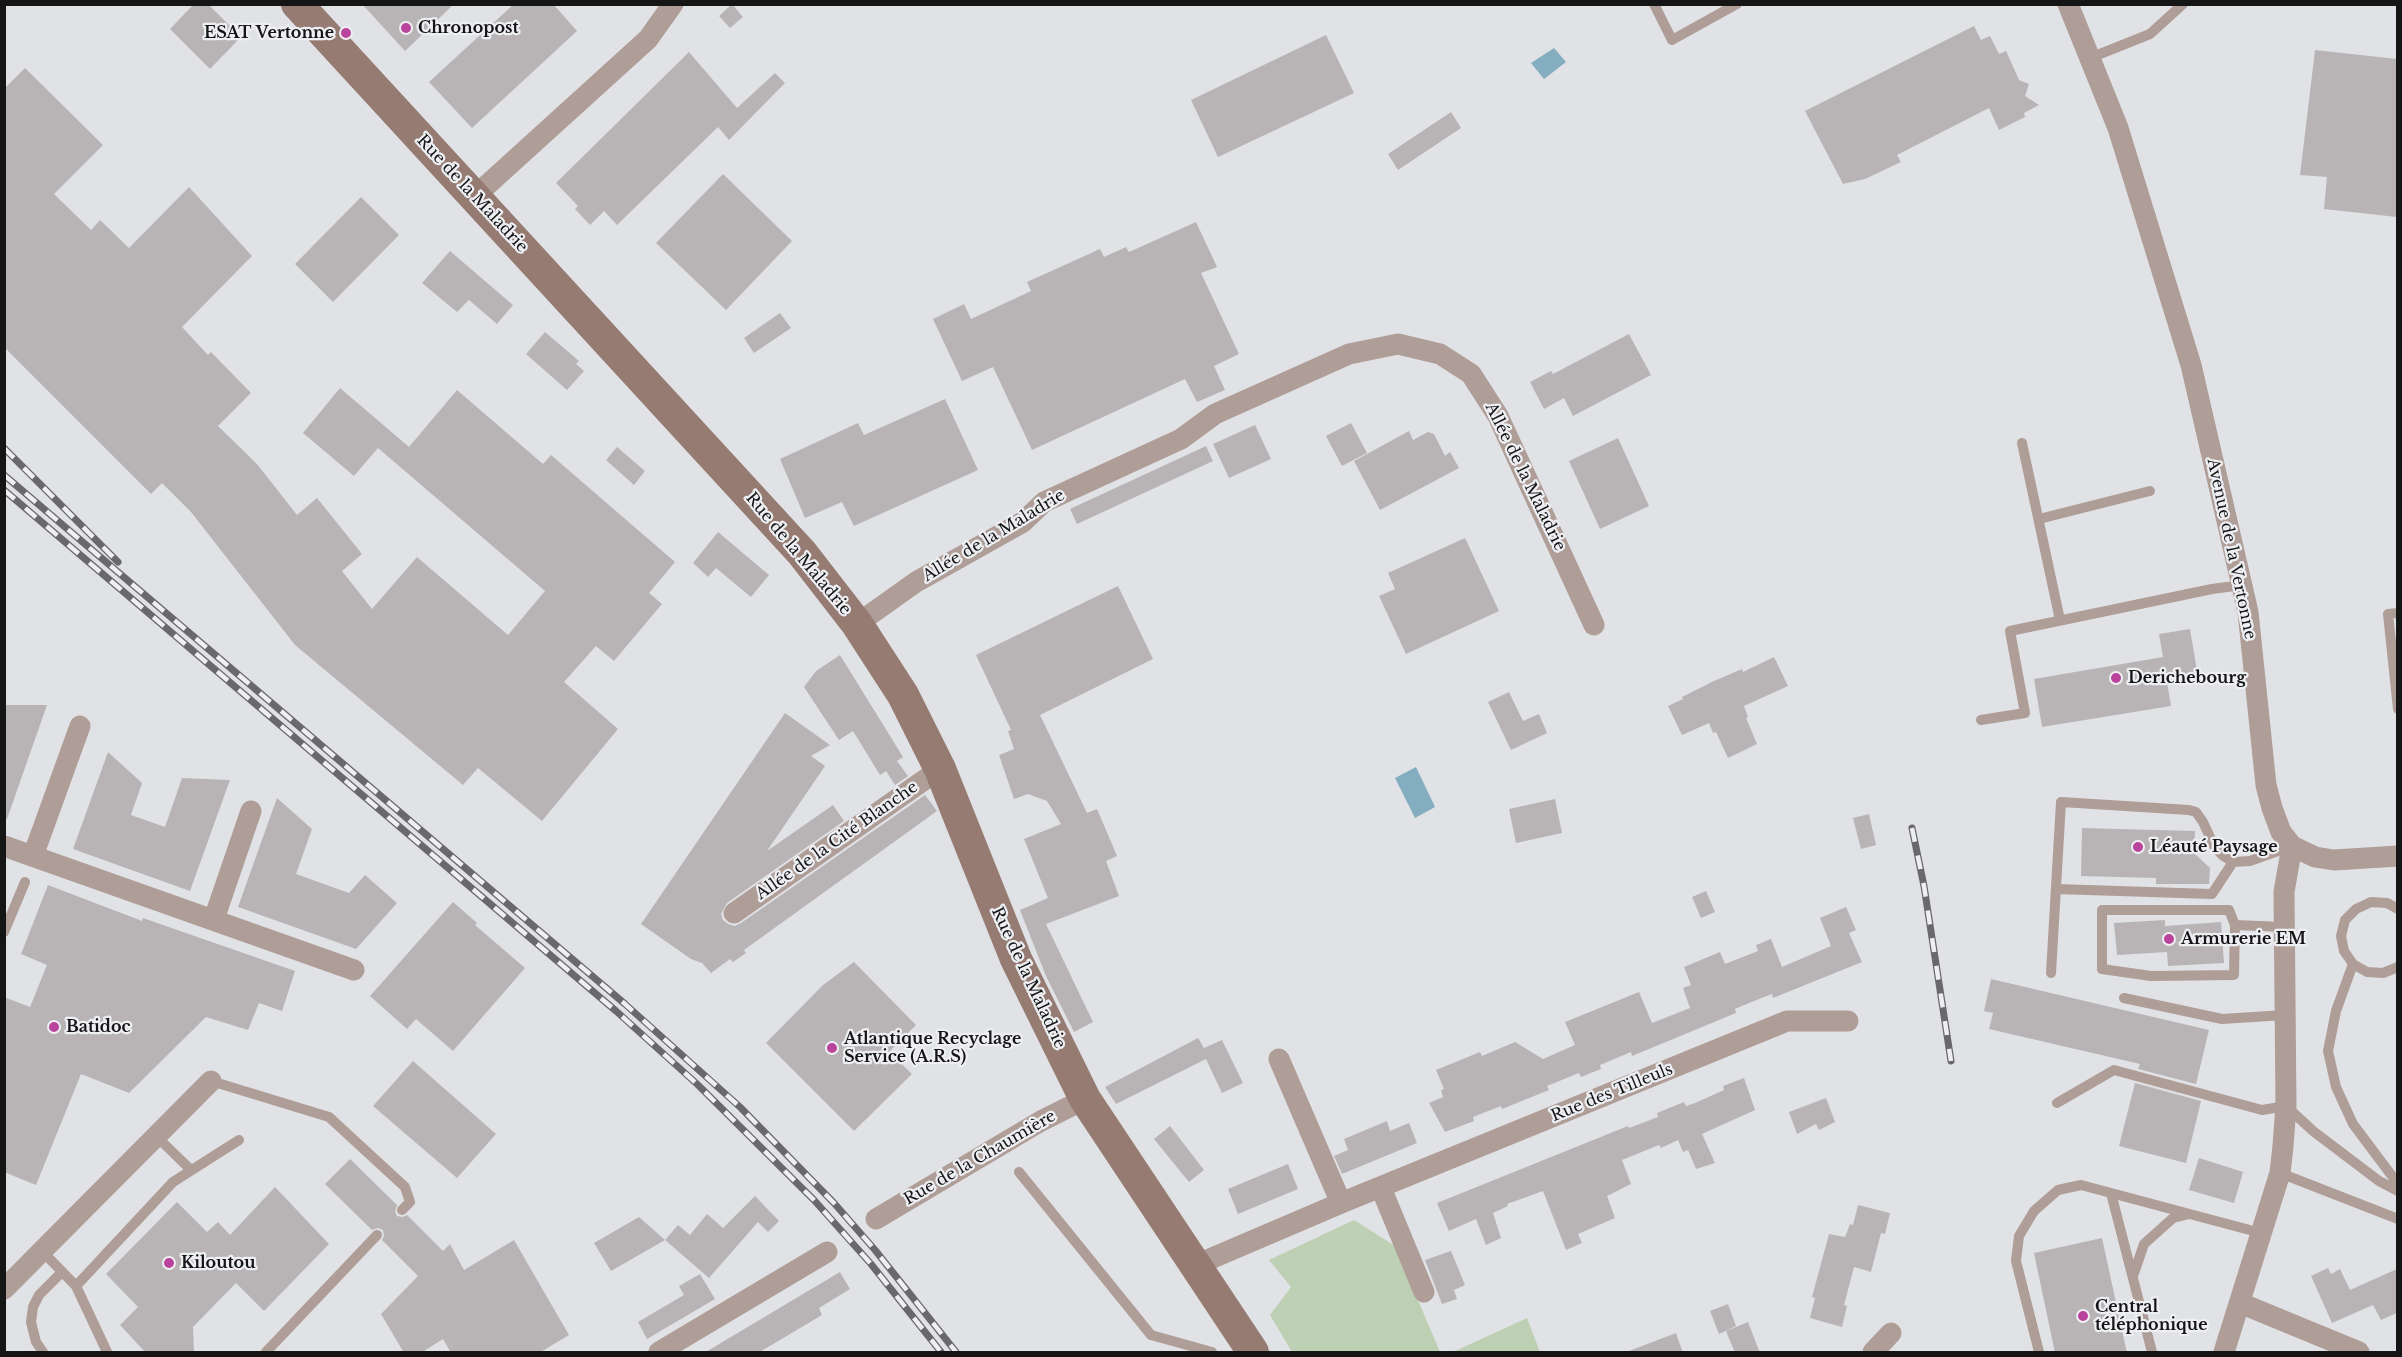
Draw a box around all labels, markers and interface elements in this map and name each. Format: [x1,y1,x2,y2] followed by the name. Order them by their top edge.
[418,18,519,38] place label: Chronopost
[399,21,413,35] marker: Chronopost
[204,23,334,43] place label: ESAT Vertonne
[339,26,353,40] marker: ESAT Vertonne
[413,131,531,257] street label: Rue de la Maladrie
[1481,400,1569,554] street label: Allée de la Maladrie
[2202,457,2260,641] street label: Avenue de la Vertonne
[919,486,1069,586] street label: Allée de la Maladrie
[741,489,855,619] street label: Rue de la Maladrie
[2128,668,2246,688] place label: Derichebourg
[2109,671,2123,685] marker: Derichebourg
[752,778,922,904] street label: Allée de la Cité Blanche
[2150,837,2278,857] place label: Léauté Paysage
[2131,840,2145,854] marker: Léauté Paysage
[987,904,1069,1052] street label: Rue de la Maladrie
[2181,929,2306,949] place label: Armurerie EM
[2162,932,2176,946] marker: Armurerie EM
[66,1017,131,1037] place label: Batidoc
[47,1020,61,1034] marker: Batidoc
[844,1029,1021,1067] place label: Atlantique Recyclage Service (A.R.S)
[825,1041,839,1055] marker: Atlantique Recyclage Service (A.R.S)
[1548,1060,1676,1126] street label: Rue des Tilleuls
[901,1107,1059,1209] street label: Rue de la Chaumière
[181,1253,256,1273] place label: Kiloutou
[162,1256,176,1270] marker: Kiloutou
[2095,1297,2208,1335] place label: Central téléphonique
[2076,1309,2090,1323] marker: Central téléphonique

